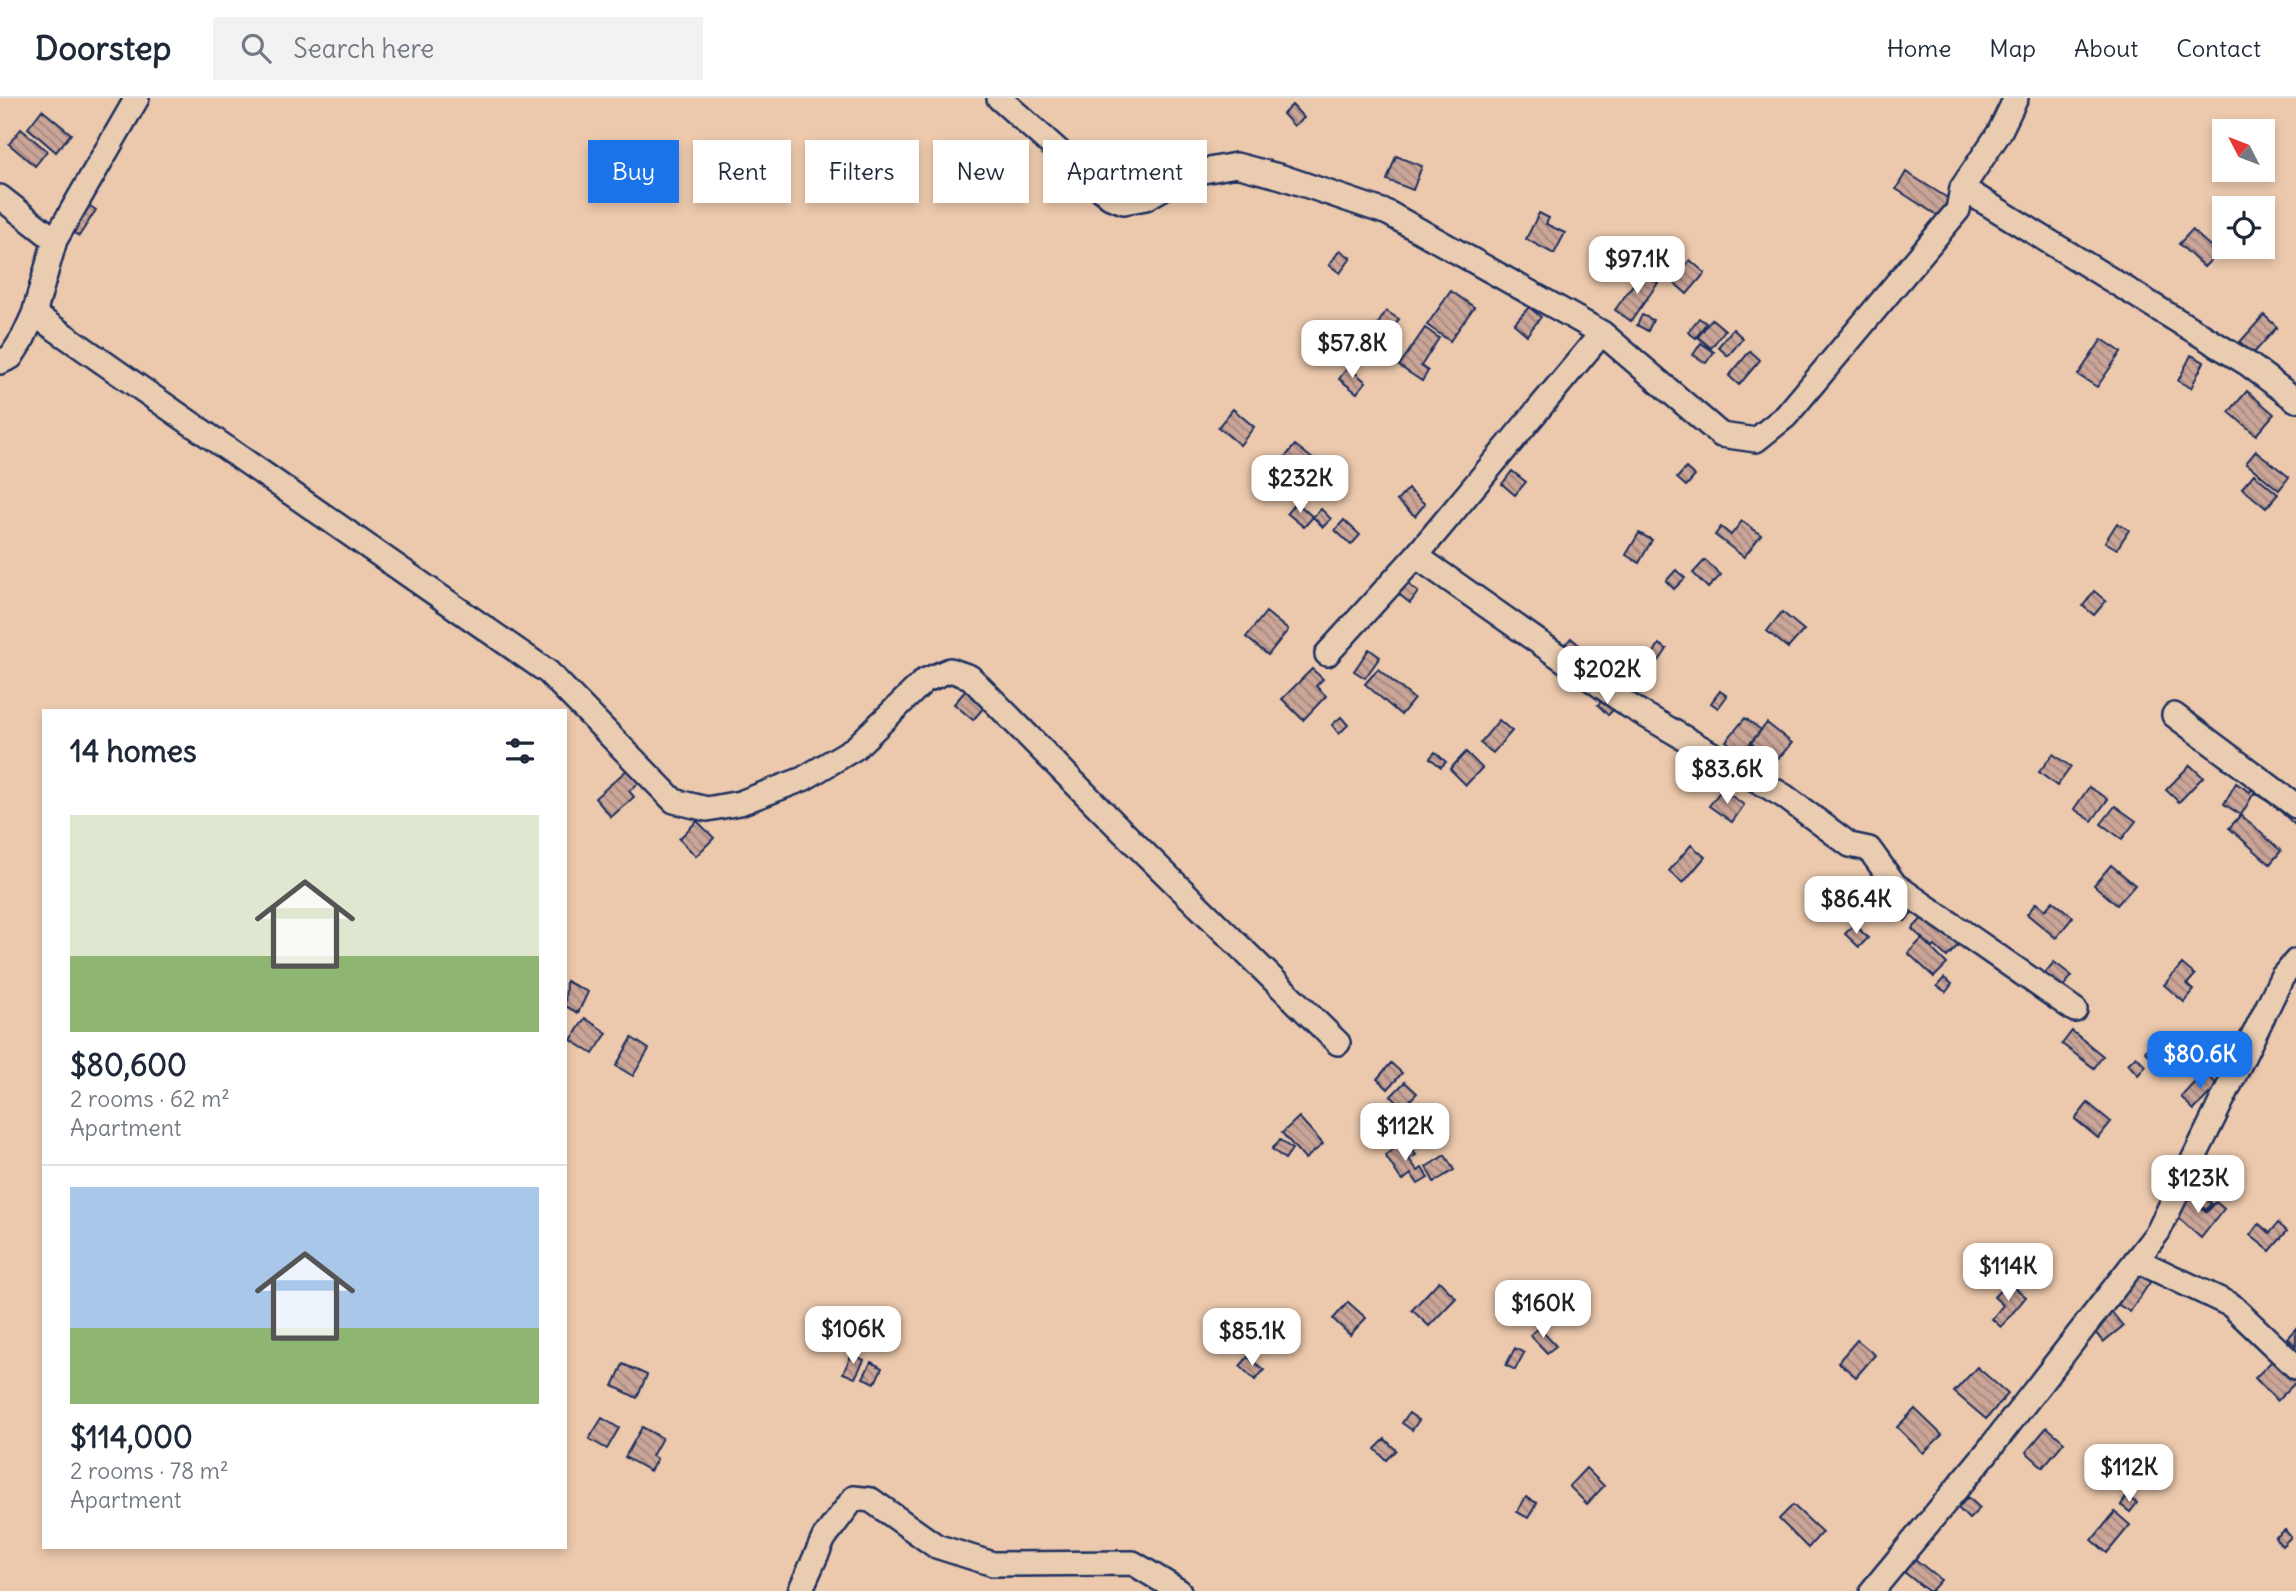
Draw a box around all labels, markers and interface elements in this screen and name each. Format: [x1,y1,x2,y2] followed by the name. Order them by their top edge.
[213,17,703,80] search box
[35,27,171,69] text: Doorstep
[237,29,275,67] icon: search
[293,32,434,65] text: Search here
[1887,33,1951,63] text: Home
[1989,33,2036,63] text: Map
[2074,33,2138,63] text: About
[2176,33,2261,63] text: Contact
[2212,119,2275,182] north arrow
[2212,119,2275,259] map controls
[588,140,679,203] chip: Buy
[693,140,791,203] chip: Rent
[805,140,919,203] chip: Filters
[933,140,1029,203] chip: New
[1043,140,1207,203] chip: Apartment
[2212,196,2275,259] button: locate
[1580,236,1694,296] pin: $97.1K
[1605,244,1669,273] text: $97.1K
[1295,320,1409,380] pin: $57.8K
[1317,328,1387,357] text: $57.8K
[1251,456,1349,515] pin: $232K
[1267,463,1333,492] text: $232K
[1558,646,1656,706] pin: $202K
[1573,654,1641,683] text: $202K
[70,732,197,770] text: 14 homes
[501,732,539,770] icon: filters
[1670,746,1784,806] pin: $83.6K
[1691,754,1763,783] text: $83.6K
[242,861,368,987] icon: home
[1799,876,1913,936] pin: $86.4K
[1820,884,1892,913] text: $86.4K
[2143,1032,2257,1091] pin: $80.6K
[2163,1039,2237,1068] text: $80.6K
[70,1046,187,1084] text: $80,600
[70,1084,230,1113] text: 2 rooms · 62 m²
[1356,1104,1454,1163] pin: $112K
[1376,1111,1434,1140] text: $112K
[70,1113,182,1142] text: Apartment
[2149,1156,2247,1215] pin: $123K
[2167,1163,2229,1192] text: $123K
[242,1233,368,1359] icon: home
[1959,1244,2057,1303] pin: $114K
[1979,1251,2037,1280] text: $114K
[1494,1280,1592,1340] pin: $160K
[1511,1288,1575,1317] text: $160K
[804,1306,902,1366] pin: $106K
[1195,1308,1309,1368] pin: $85.1K
[821,1314,885,1343] text: $106K
[1219,1316,1285,1345] text: $85.1K
[70,1418,193,1456] text: $114,000
[2080,1444,2178,1504] pin: $112K
[2100,1452,2158,1481] text: $112K
[70,1456,229,1485] text: 2 rooms · 78 m²
[70,1485,182,1514] text: Apartment

